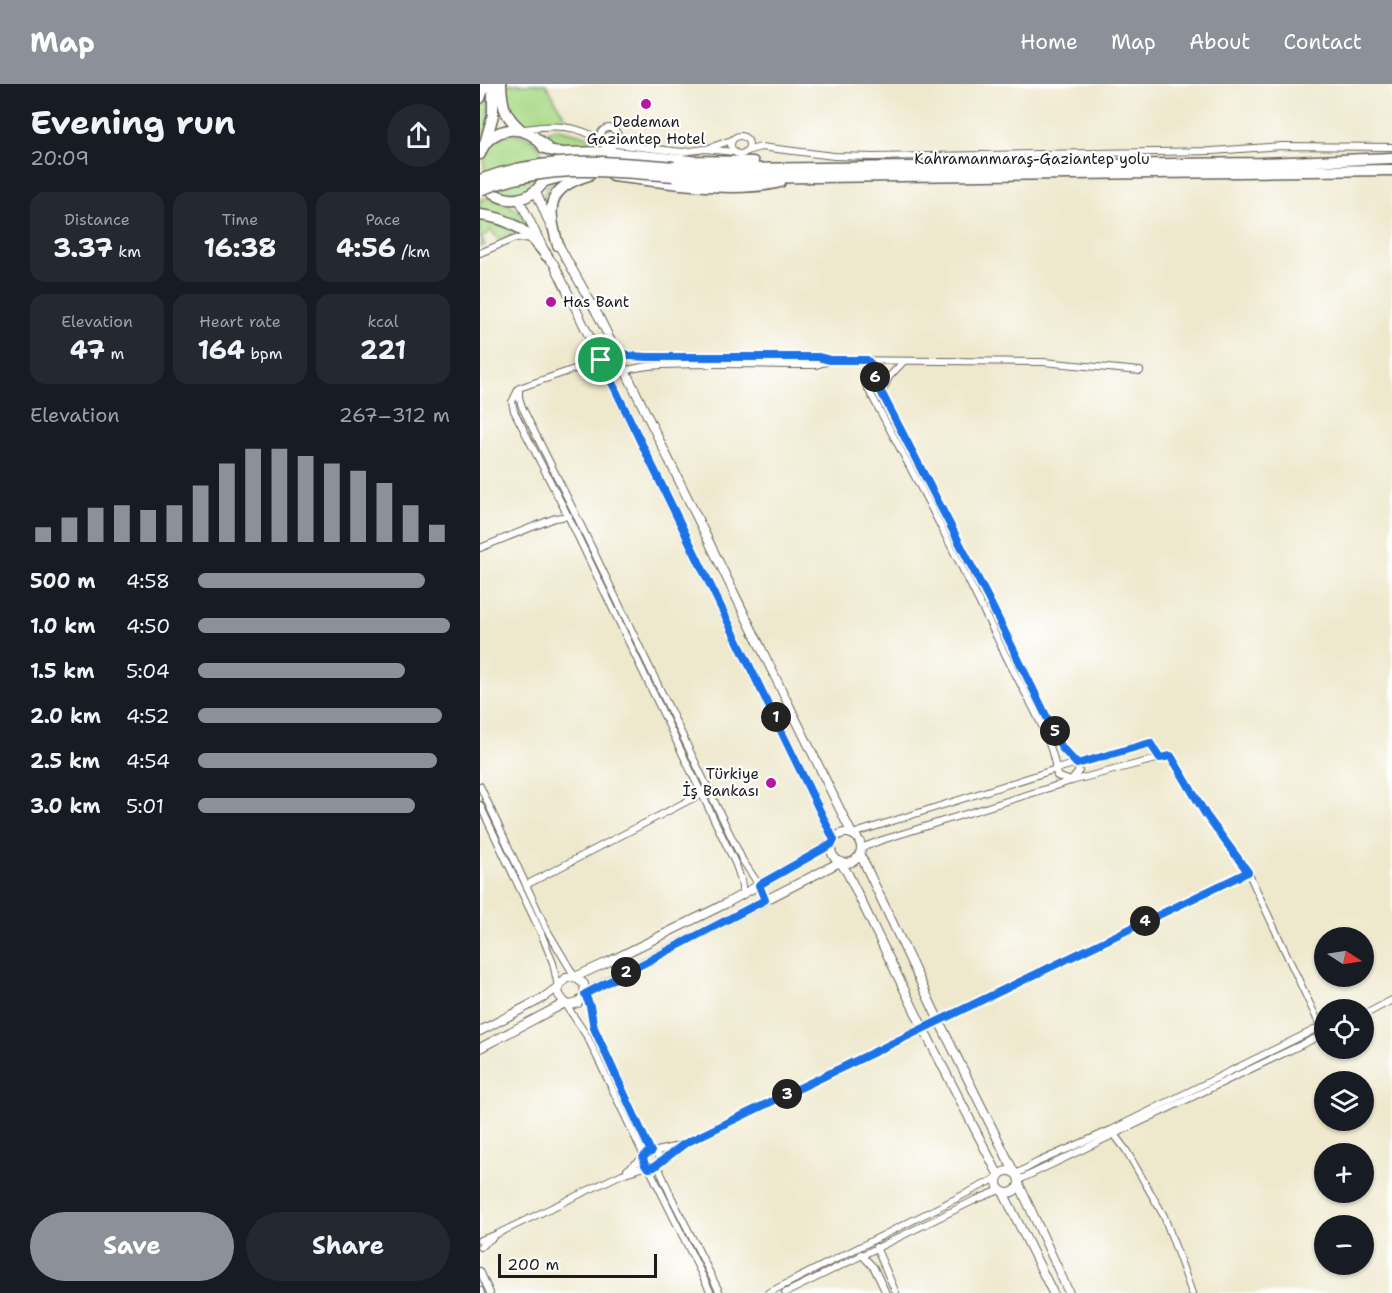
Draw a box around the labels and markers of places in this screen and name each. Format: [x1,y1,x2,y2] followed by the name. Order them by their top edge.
[639,97,653,111] marker: Dedeman Gaziantep Hotel
[587,112,706,149] place label: Dedeman Gaziantep Hotel
[563,292,629,312] place label: Has Bant
[544,295,558,309] marker: Has Bant
[575,334,626,385] pin
[860,362,890,392] pin: 6
[761,702,791,732] pin: 1
[1040,716,1070,746] pin: 5
[682,764,759,801] place label: Türkiye İş Bankası
[764,776,778,790] marker: Türkiye İş Bankası
[1130,906,1160,936] pin: 4
[611,957,641,987] pin: 2
[772,1079,802,1109] pin: 3

